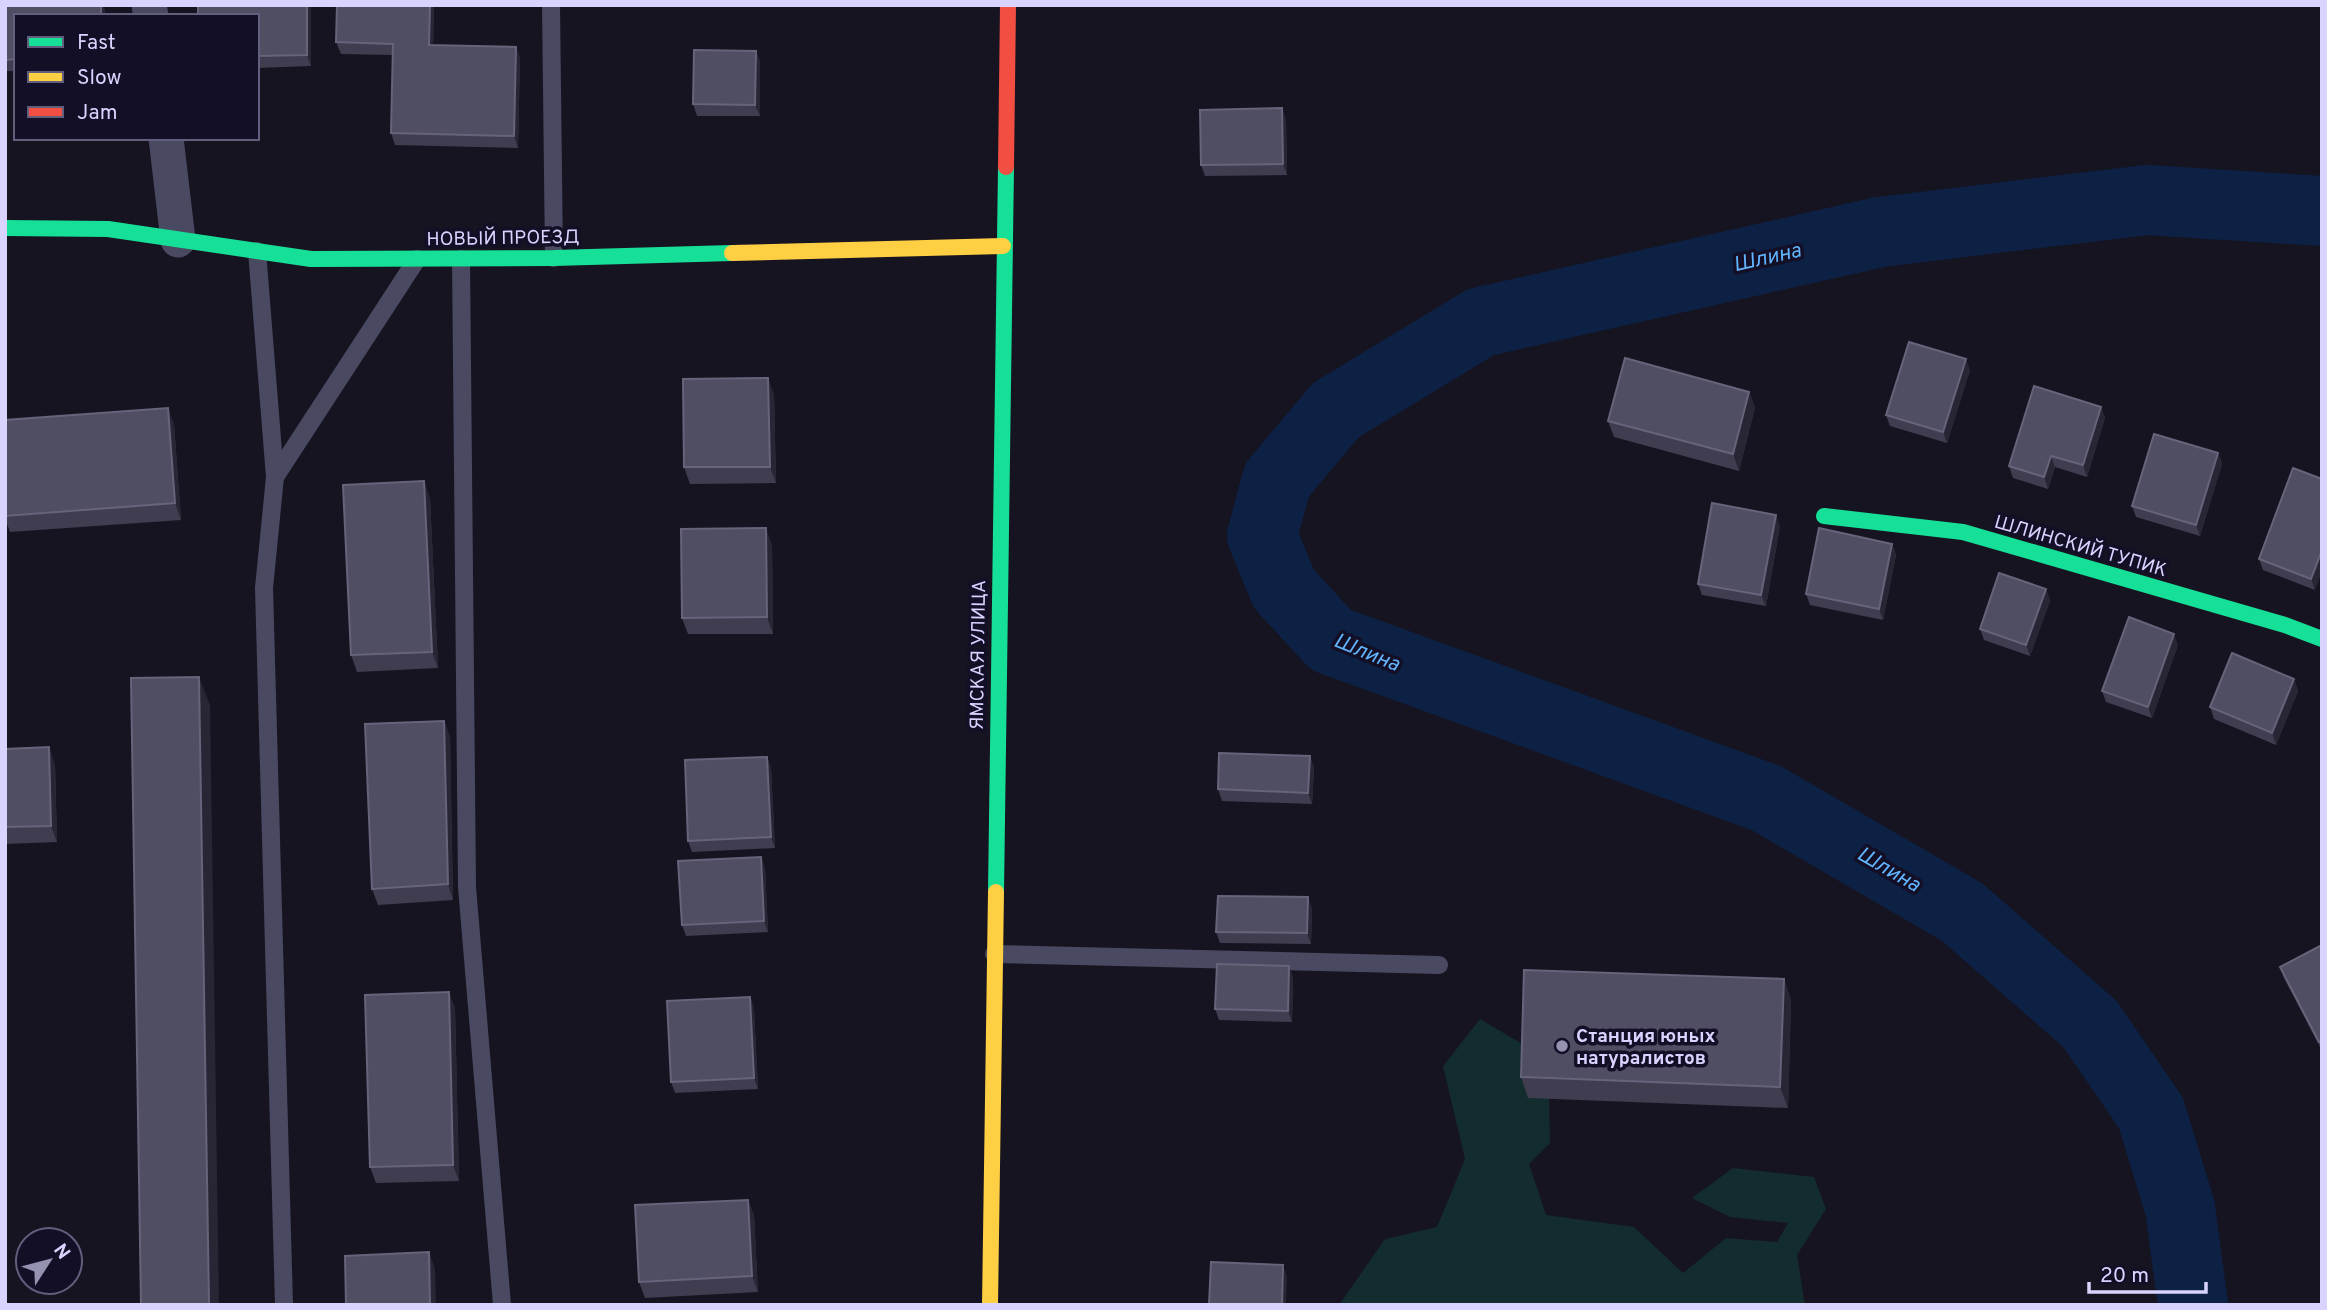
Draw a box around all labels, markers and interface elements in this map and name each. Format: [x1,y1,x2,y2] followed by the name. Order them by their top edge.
[14,14,259,140] legend
[77,30,116,57] text: Fast
[77,65,122,92] text: Slow
[77,100,118,127] text: Jam
[426,225,580,252] street label: НОВЫЙ ПРОЕЗД
[1731,238,1804,279] water label: Шлина
[1991,510,2170,583] street label: ШЛИНСКИЙ ТУПИК
[966,580,992,730] street label: ЯМСКАЯ УЛИЦА
[1329,628,1404,679] water label: Шлина
[1852,841,1925,899] water label: Шлина
[1576,1025,1715,1071] place label: Станция юных натуралистов
[1554,1038,1570,1054] marker: Станция юных натуралистов
[14,1226,84,1296] north arrow
[47,1240,75,1265] text: N
[2089,1250,2206,1294] scale bar
[2100,1263,2149,1290] text: 20 m

